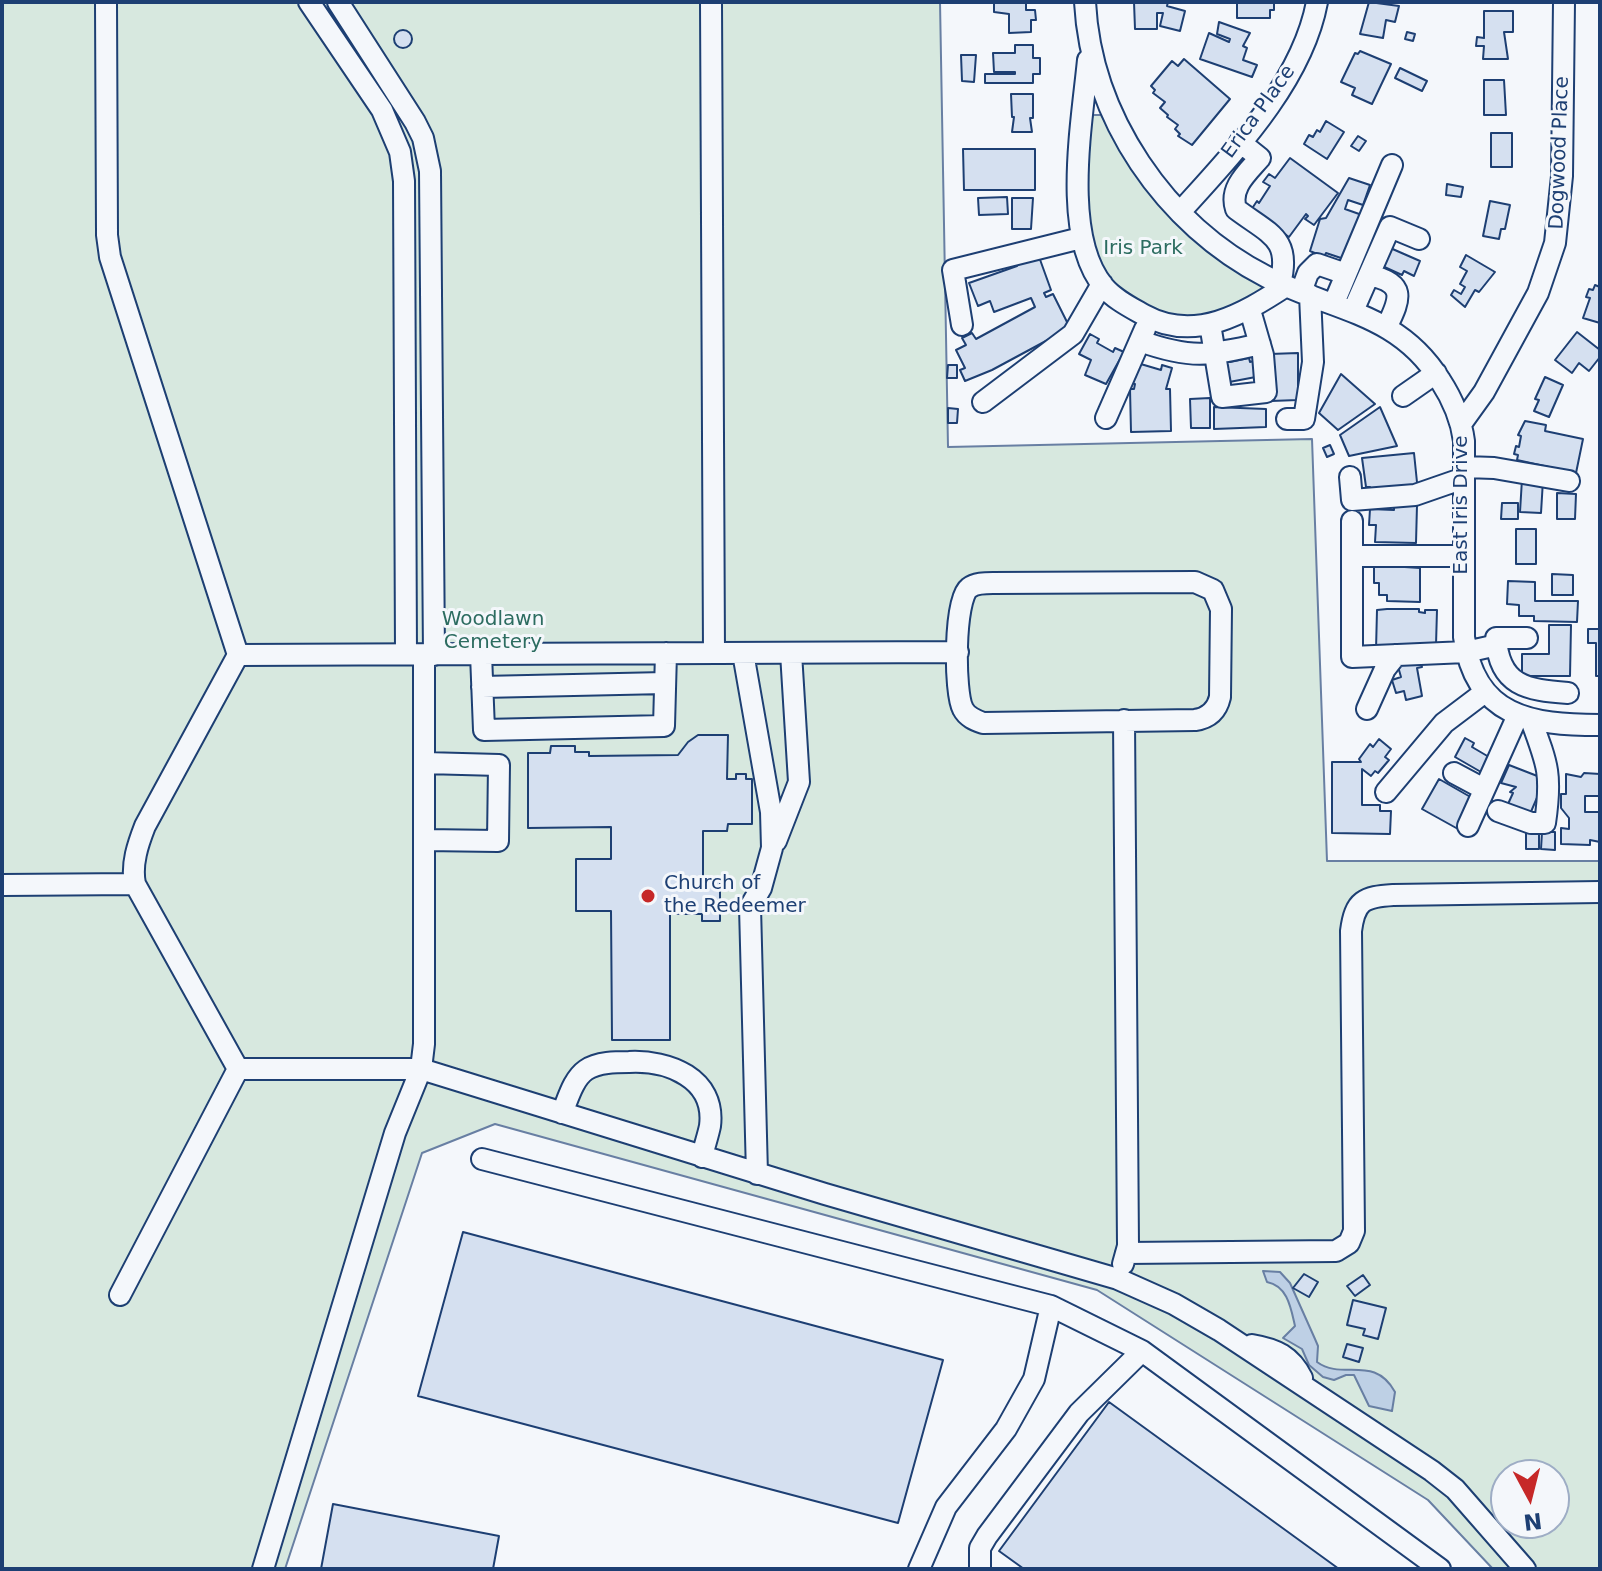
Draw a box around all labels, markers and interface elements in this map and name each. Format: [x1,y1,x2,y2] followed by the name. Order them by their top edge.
[1217,61,1301,163] street label: Erica Place
[1545,76,1575,230] street label: Dogwood Place
[1103,237,1183,261] park label: Iris Park
[1450,435,1474,575] street label: East Iris Drive
[442,608,544,655] park label: Woodlawn Cemetery
[664,872,806,919] place label: Church of the Redeemer
[639,887,657,905] marker: Church of the Redeemer
[1490,1459,1570,1539] north arrow
[1522,1508,1543,1535] text: N

